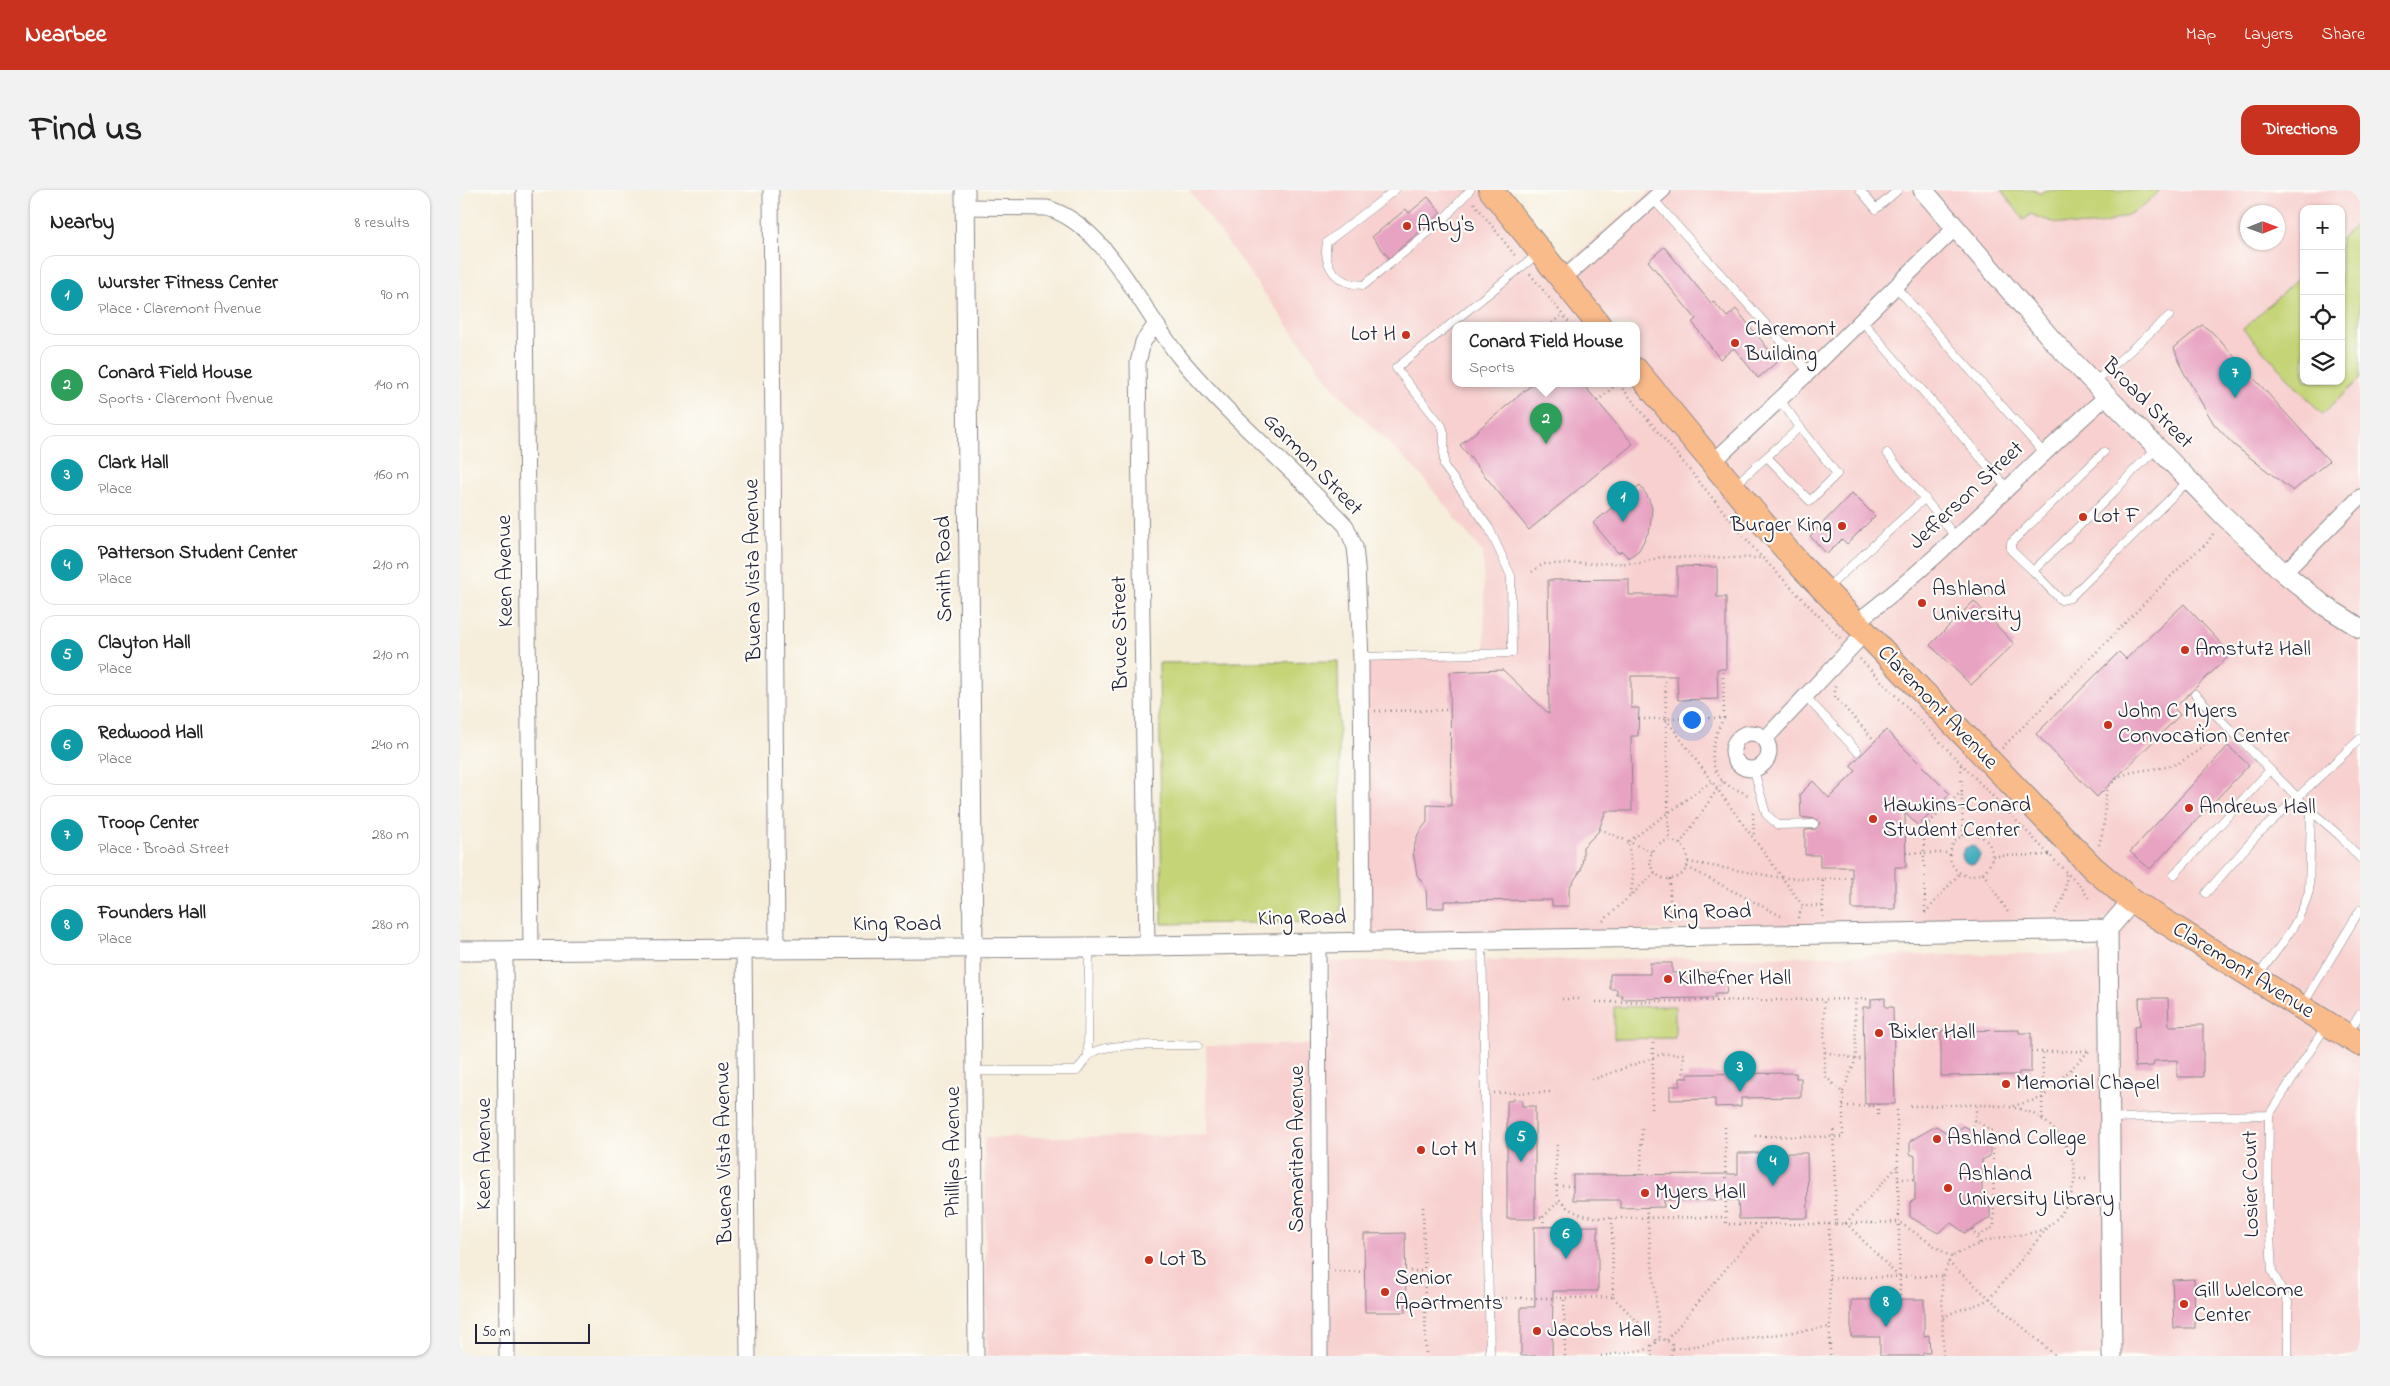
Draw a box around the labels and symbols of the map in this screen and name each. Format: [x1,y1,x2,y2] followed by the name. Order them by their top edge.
[2240,205,2285,250] north arrow
[1417,210,1475,243] place label: Arby's
[1401,220,1413,232] marker: Arby's
[1744,314,1837,372] place label: Claremont Building
[1351,319,1396,351] place label: Lot H
[1400,329,1412,341] marker: Lot H
[1729,337,1741,349] marker: Claremont Building
[2093,350,2201,458] street label: Broad Street
[2219,357,2251,398] pin: 7
[1530,403,1562,444] pin: 2
[1254,406,1370,524] street label: Garmon Street
[1902,434,2032,558] street label: Jefferson Street
[736,478,772,663] street label: Buena Vista Avenue
[1607,481,1639,522] pin: 1
[2093,501,2140,533] place label: Lot F
[1729,510,1832,543] place label: Burger King
[2077,511,2089,523] marker: Lot F
[489,514,523,628] street label: Keen Avenue
[928,516,962,622] street label: Smith Road
[1836,520,1848,532] marker: Burger King
[1932,574,2021,632] place label: Ashland University
[1104,575,1138,692] street label: Bruce Street
[1916,597,1928,609] marker: Ashland University
[2195,634,2311,666] place label: Amstutz Hall
[1869,638,2005,778] street label: Claremont Avenue
[2179,644,2191,656] marker: Amstutz Hall
[2118,696,2290,753] place label: John C Myers Convocation Center
[1679,707,1705,733] your location
[2102,719,2114,731] marker: John C Myers Convocation Center
[1883,790,2031,847] place label: Hawkins-Conard Student Center
[2199,792,2316,824] place label: Andrews Hall
[2183,802,2195,814] marker: Andrews Hall
[1867,813,1879,825] marker: Hawkins-Conard Student Center
[1662,896,1752,931] street label: King Road
[1257,902,1347,937] street label: King Road
[853,909,941,942] street label: King Road
[2166,914,2320,1028] street label: Claremont Avenue
[1678,963,1791,995] place label: Kilhefner Hall
[1662,973,1674,985] marker: Kilhefner Hall
[1888,1017,1976,1049] place label: Bixler Hall
[1873,1027,1885,1039] marker: Bixler Hall
[1724,1051,1756,1092] pin: 3
[707,1061,743,1246] street label: Buena Vista Avenue
[1282,1065,1314,1233] street label: Samaritan Avenue
[2016,1068,2160,1100] place label: Memorial Chapel
[2000,1078,2012,1090] marker: Memorial Chapel
[938,1086,970,1218] street label: Phillips Avenue
[469,1098,501,1210] street label: Keen Avenue
[1505,1121,1537,1162] pin: 5
[1947,1123,2086,1156] place label: Ashland College
[2235,1130,2269,1238] street label: Losier Court
[1931,1133,1943,1145] marker: Ashland College
[1431,1134,1477,1166] place label: Lot M
[1415,1144,1427,1156] marker: Lot M
[1757,1145,1789,1186] pin: 4
[1958,1159,2114,1217] place label: Ashland University Library
[1655,1177,1746,1210] place label: Myers Hall
[1942,1182,1954,1194] marker: Ashland University Library
[1639,1187,1651,1199] marker: Myers Hall
[1550,1218,1582,1259] pin: 6
[1159,1244,1206,1276] place label: Lot B
[1143,1254,1155,1266] marker: Lot B
[1395,1263,1503,1320] place label: Senior Apartments
[2194,1275,2304,1332] place label: Gill Welcome Center
[1379,1286,1391,1298] marker: Senior Apartments
[1870,1286,1902,1327] pin: 8
[2178,1298,2190,1310] marker: Gill Welcome Center
[1547,1315,1651,1347] place label: Jacobs Hall
[475,1321,590,1344] scale bar
[1531,1325,1543,1337] marker: Jacobs Hall

